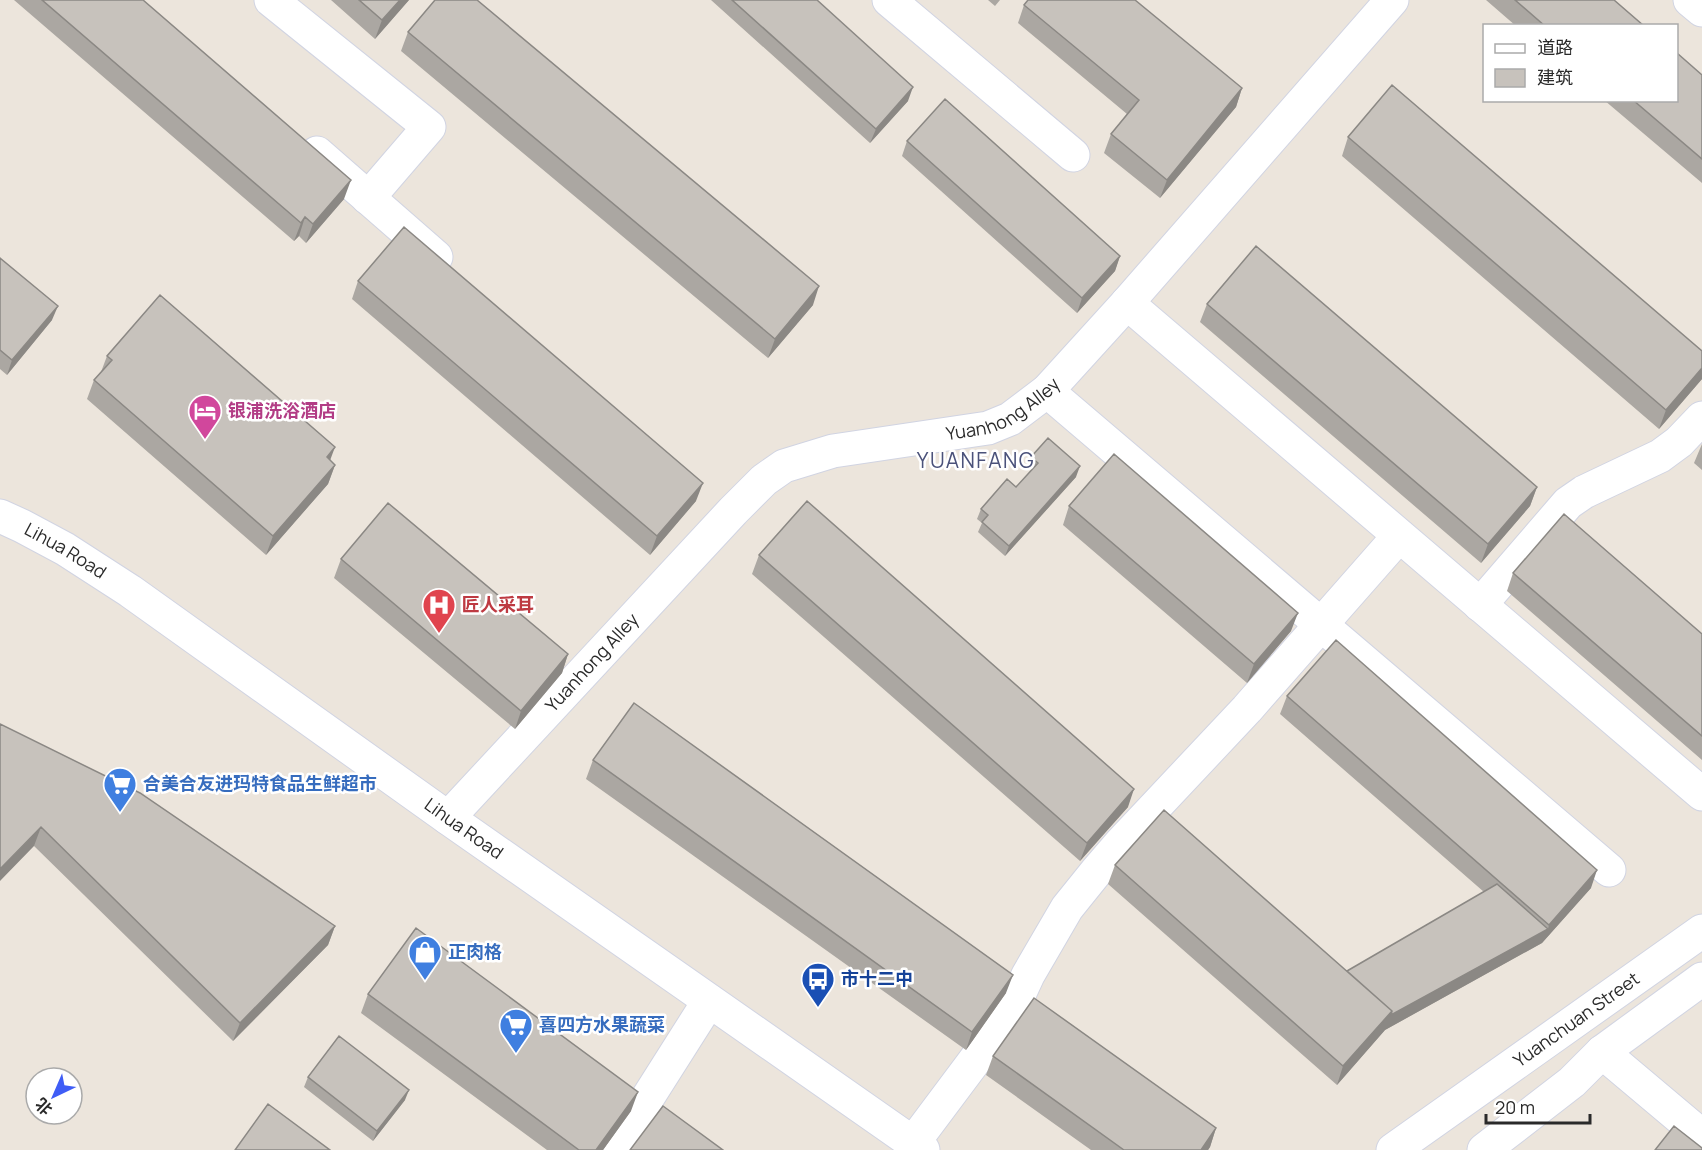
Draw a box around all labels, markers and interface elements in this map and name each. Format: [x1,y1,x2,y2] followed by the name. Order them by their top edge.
[1483,24,1678,102] legend
[1537,35,1573,59] text: 道路
[1537,65,1573,89] text: 建筑
[944,371,1065,445] street label: Yuanhong Alley
[187,393,223,440] hotel icon: 银浦洗浴酒店
[228,398,336,422] place label: 银浦洗浴酒店
[917,446,1035,474] district label: YUANFANG
[21,517,111,584] street label: Lihua Road
[421,587,457,634] hospital icon: 匠人采耳
[462,592,534,616] place label: 匠人采耳
[540,607,644,717] street label: Yuanhong Alley
[102,766,138,813] supermarket icon: 合美合友进玛特食品生鲜超市
[143,771,377,795] place label: 合美合友进玛特食品生鲜超市
[420,792,508,864] street label: Lihua Road
[407,934,443,981] shop icon: 正肉格
[448,939,502,963] place label: 正肉格
[800,961,836,1008] bus stop icon: 市十二中
[841,966,913,990] place label: 市十二中
[1508,966,1644,1072] street label: Yuanchuan Street
[498,1007,534,1054] supermarket icon: 喜四方水果蔬菜
[539,1012,665,1036] place label: 喜四方水果蔬菜
[24,1066,84,1126] north arrow
[1486,1087,1590,1125] scale bar
[30,1093,57,1120] text: 北
[1495,1095,1535,1119] text: 20 m

